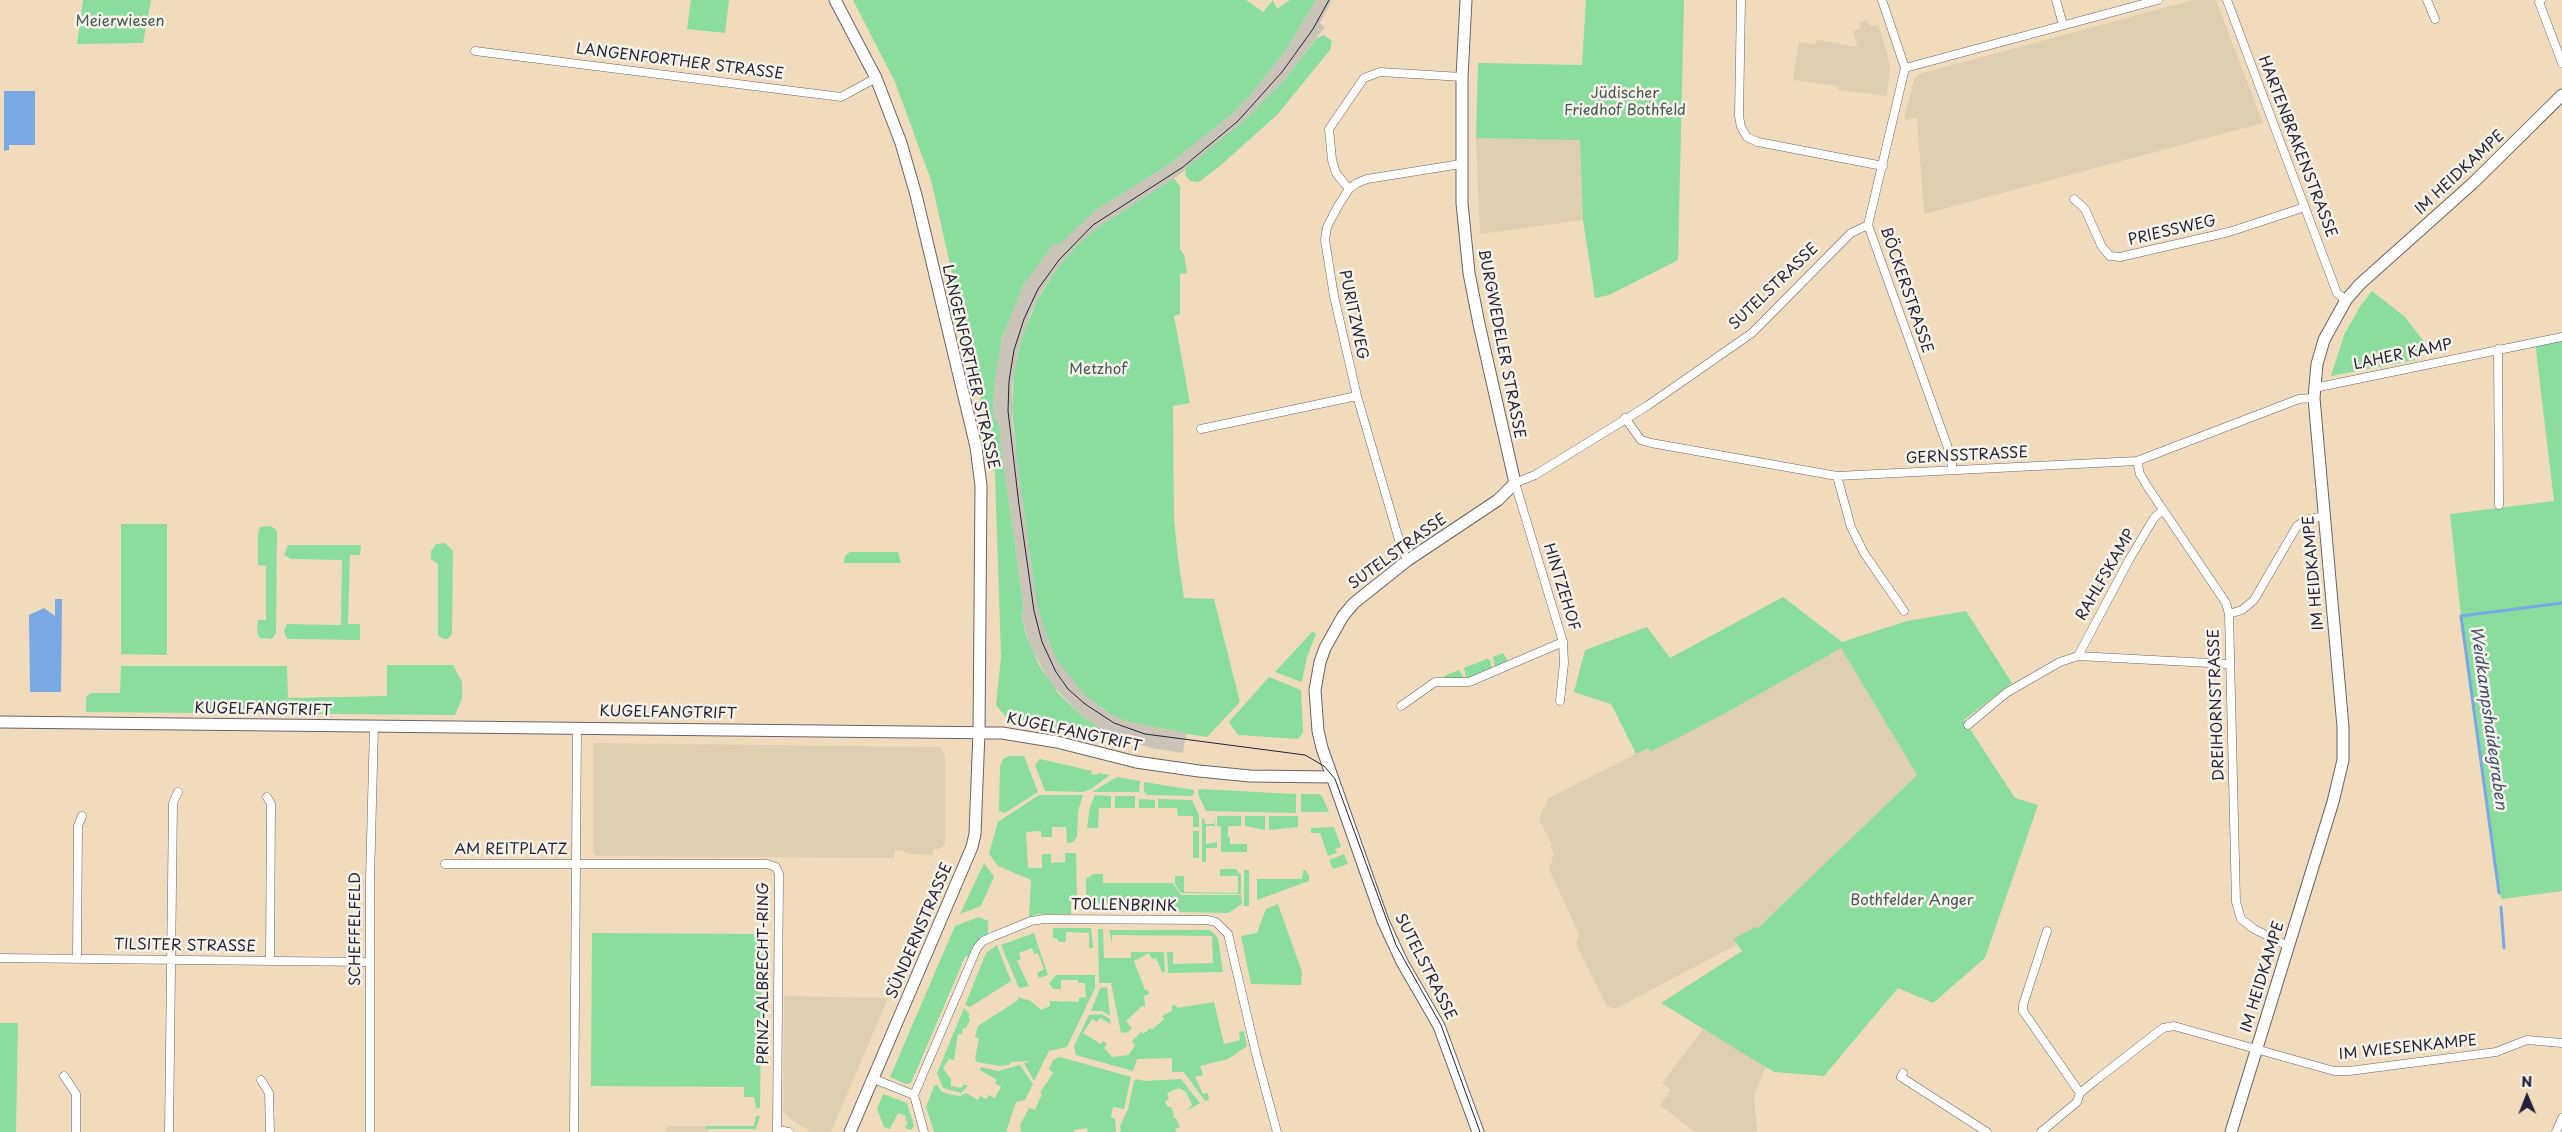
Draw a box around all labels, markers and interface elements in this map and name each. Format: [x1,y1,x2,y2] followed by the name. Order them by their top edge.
[76,13,164,31] park label: Meierwiesen
[575,40,785,84] street label: LANGENFORTHER STRASSE
[2254,54,2340,240] street label: HARTENBRAKENSTRASSE
[1564,85,1686,120] park label: Jüdischer Friedhof Bothfeld
[2412,127,2508,219] street label: IM HEIDKAMPE
[2126,212,2218,250] street label: PRIESSWEG
[1876,224,1936,356] street label: BÖCKERSTRASSE
[1726,240,1822,334] street label: SUTELSTRASSE
[1474,248,1528,440] street label: BURGWEDELER STRASSE
[938,263,1002,471] street label: LANGENFORTHER STRASSE
[1335,269,1371,361] street label: PURITZWEG
[2352,336,2454,374] street label: LAHER KAMP
[1069,361,1127,379] park label: Metzhof
[1905,444,2029,468] street label: GERNSSTRASSE
[1345,510,1451,594] street label: SUTELSTRASSE
[2300,515,2328,631] street label: IM HEIDKAMPE
[2073,526,2139,624] street label: RAHLFSKAMP
[1539,541,1583,633] street label: HINTZEHOF
[2466,625,2510,811] water label: Weidkampshaidegraben
[2205,628,2229,782] street label: DREIHORNSTRASSE
[194,700,332,720] street label: KUGELFANGTRIFT
[599,703,737,723] street label: KUGELFANGTRIFT
[1005,710,1143,756] street label: KUGELFANGTRIFT
[455,841,567,859] street label: AM REITPLATZ
[883,860,957,1002] street label: SÜNDERNSTRASSE
[347,872,365,986] street label: SCHEFFELFELD
[755,882,773,1064] street label: PRINZ-ALBRECHT-RING
[1850,892,1974,910] park label: Bothfelder Anger
[1071,896,1177,916] street label: TOLLENBRINK
[1390,911,1460,1023] street label: SUTELSTRASSE
[2238,919,2288,1035] street label: IM HEIDKAMPE
[114,936,256,956] street label: TILSITER STRASSE
[2338,1032,2478,1064] street label: IM WIESENKAMPE
[2521,1071,2532,1092] text: N
[2502,1072,2552,1122] north arrow

